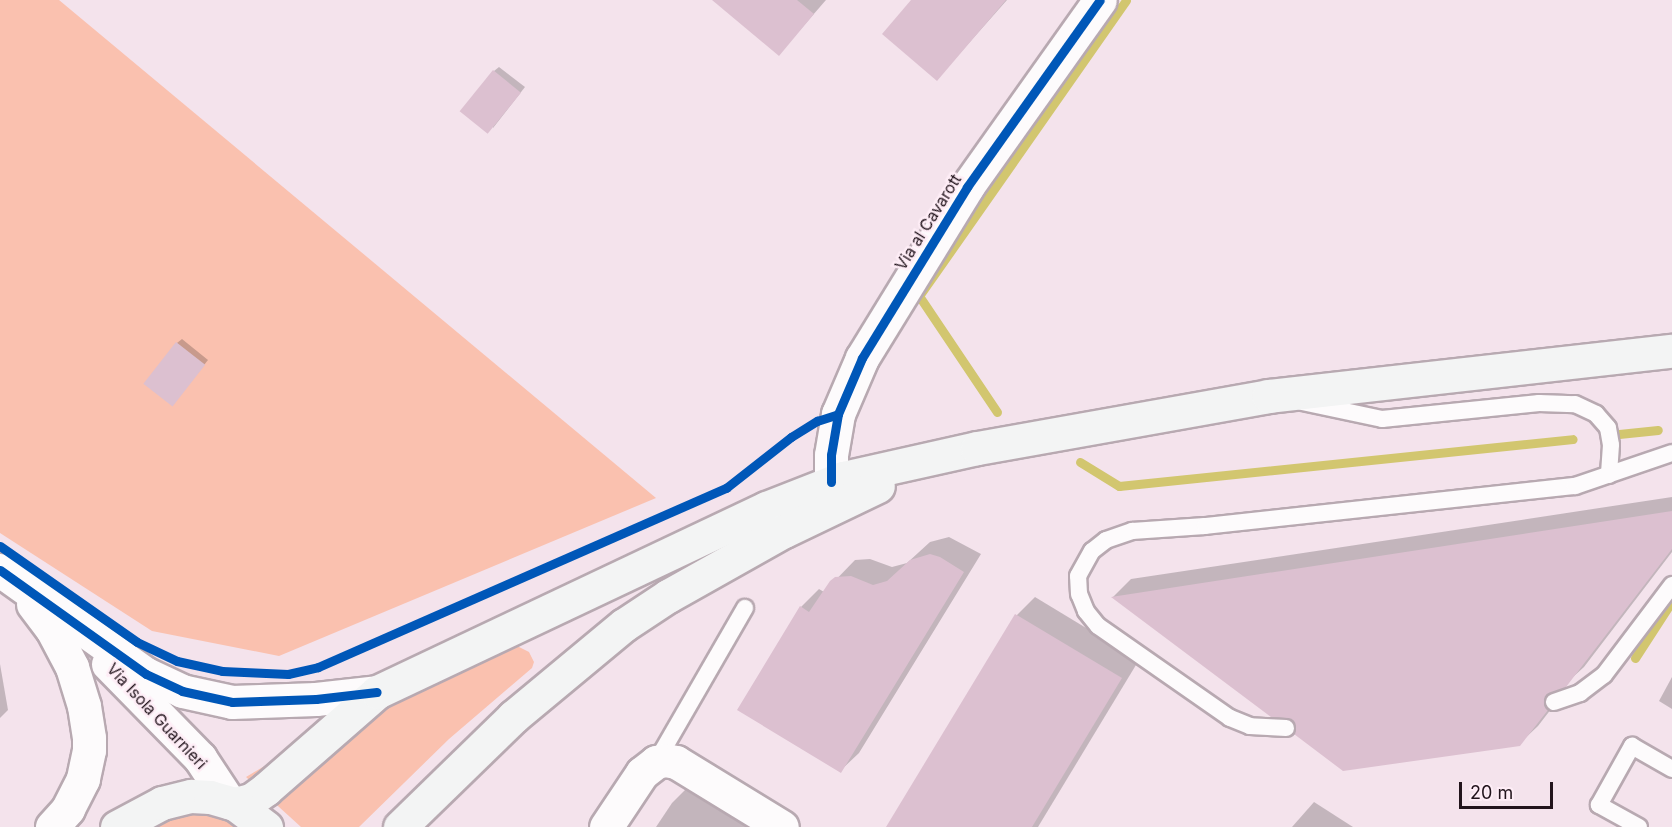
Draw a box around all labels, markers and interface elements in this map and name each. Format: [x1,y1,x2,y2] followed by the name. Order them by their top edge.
[891,170,965,274] street label: Via al Cavarott
[103,659,211,773] street label: Via Isola Guarnieri
[1462,770,1556,808] scale bar
[1470,782,1513,803] text: 20 m

